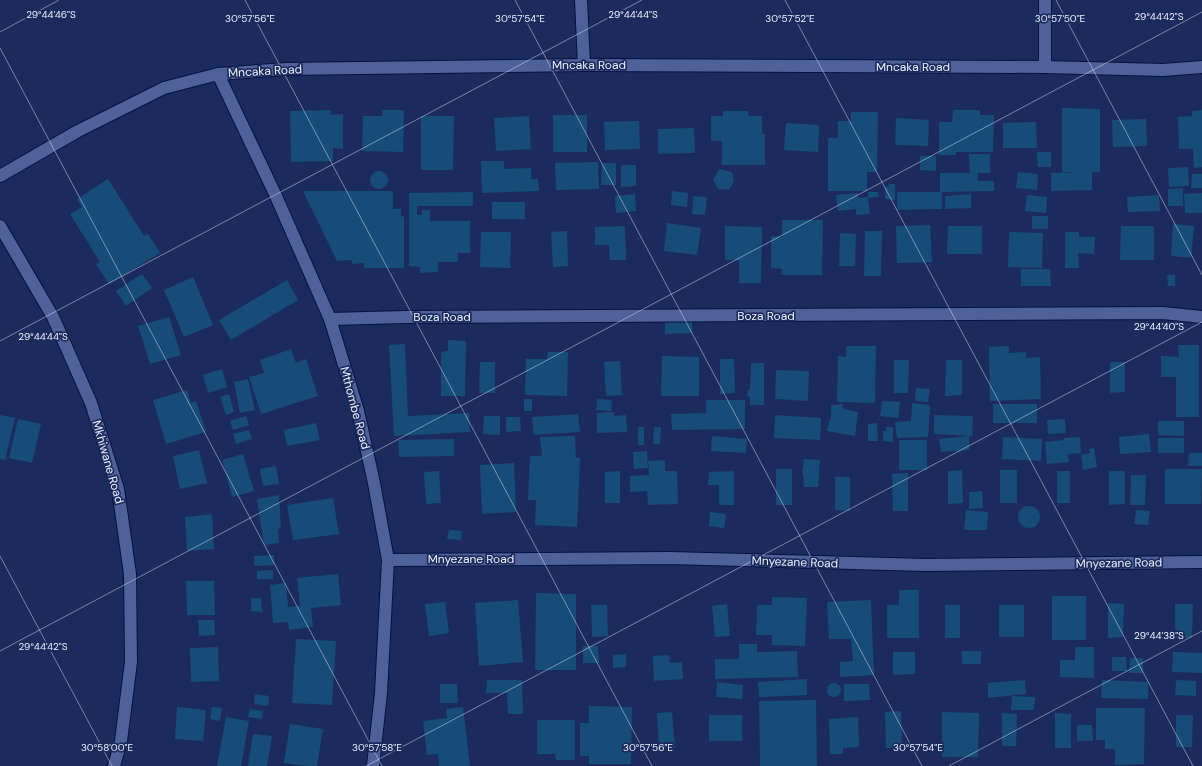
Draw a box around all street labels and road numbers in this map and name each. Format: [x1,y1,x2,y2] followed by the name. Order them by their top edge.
[552,57,626,73] street label: Mncaka Road
[876,59,950,75] street label: Mncaka Road
[228,61,302,81] street label: Mncaka Road
[737,308,795,324] street label: Boza Road
[413,309,471,325] street label: Boza Road
[336,365,374,451] street label: Mthombe Road
[88,418,128,506] street label: Mkhiwane Road
[428,551,514,567] street label: Mnyezane Road
[751,552,839,572] street label: Mnyezane Road
[1076,554,1162,572] street label: Mnyezane Road

